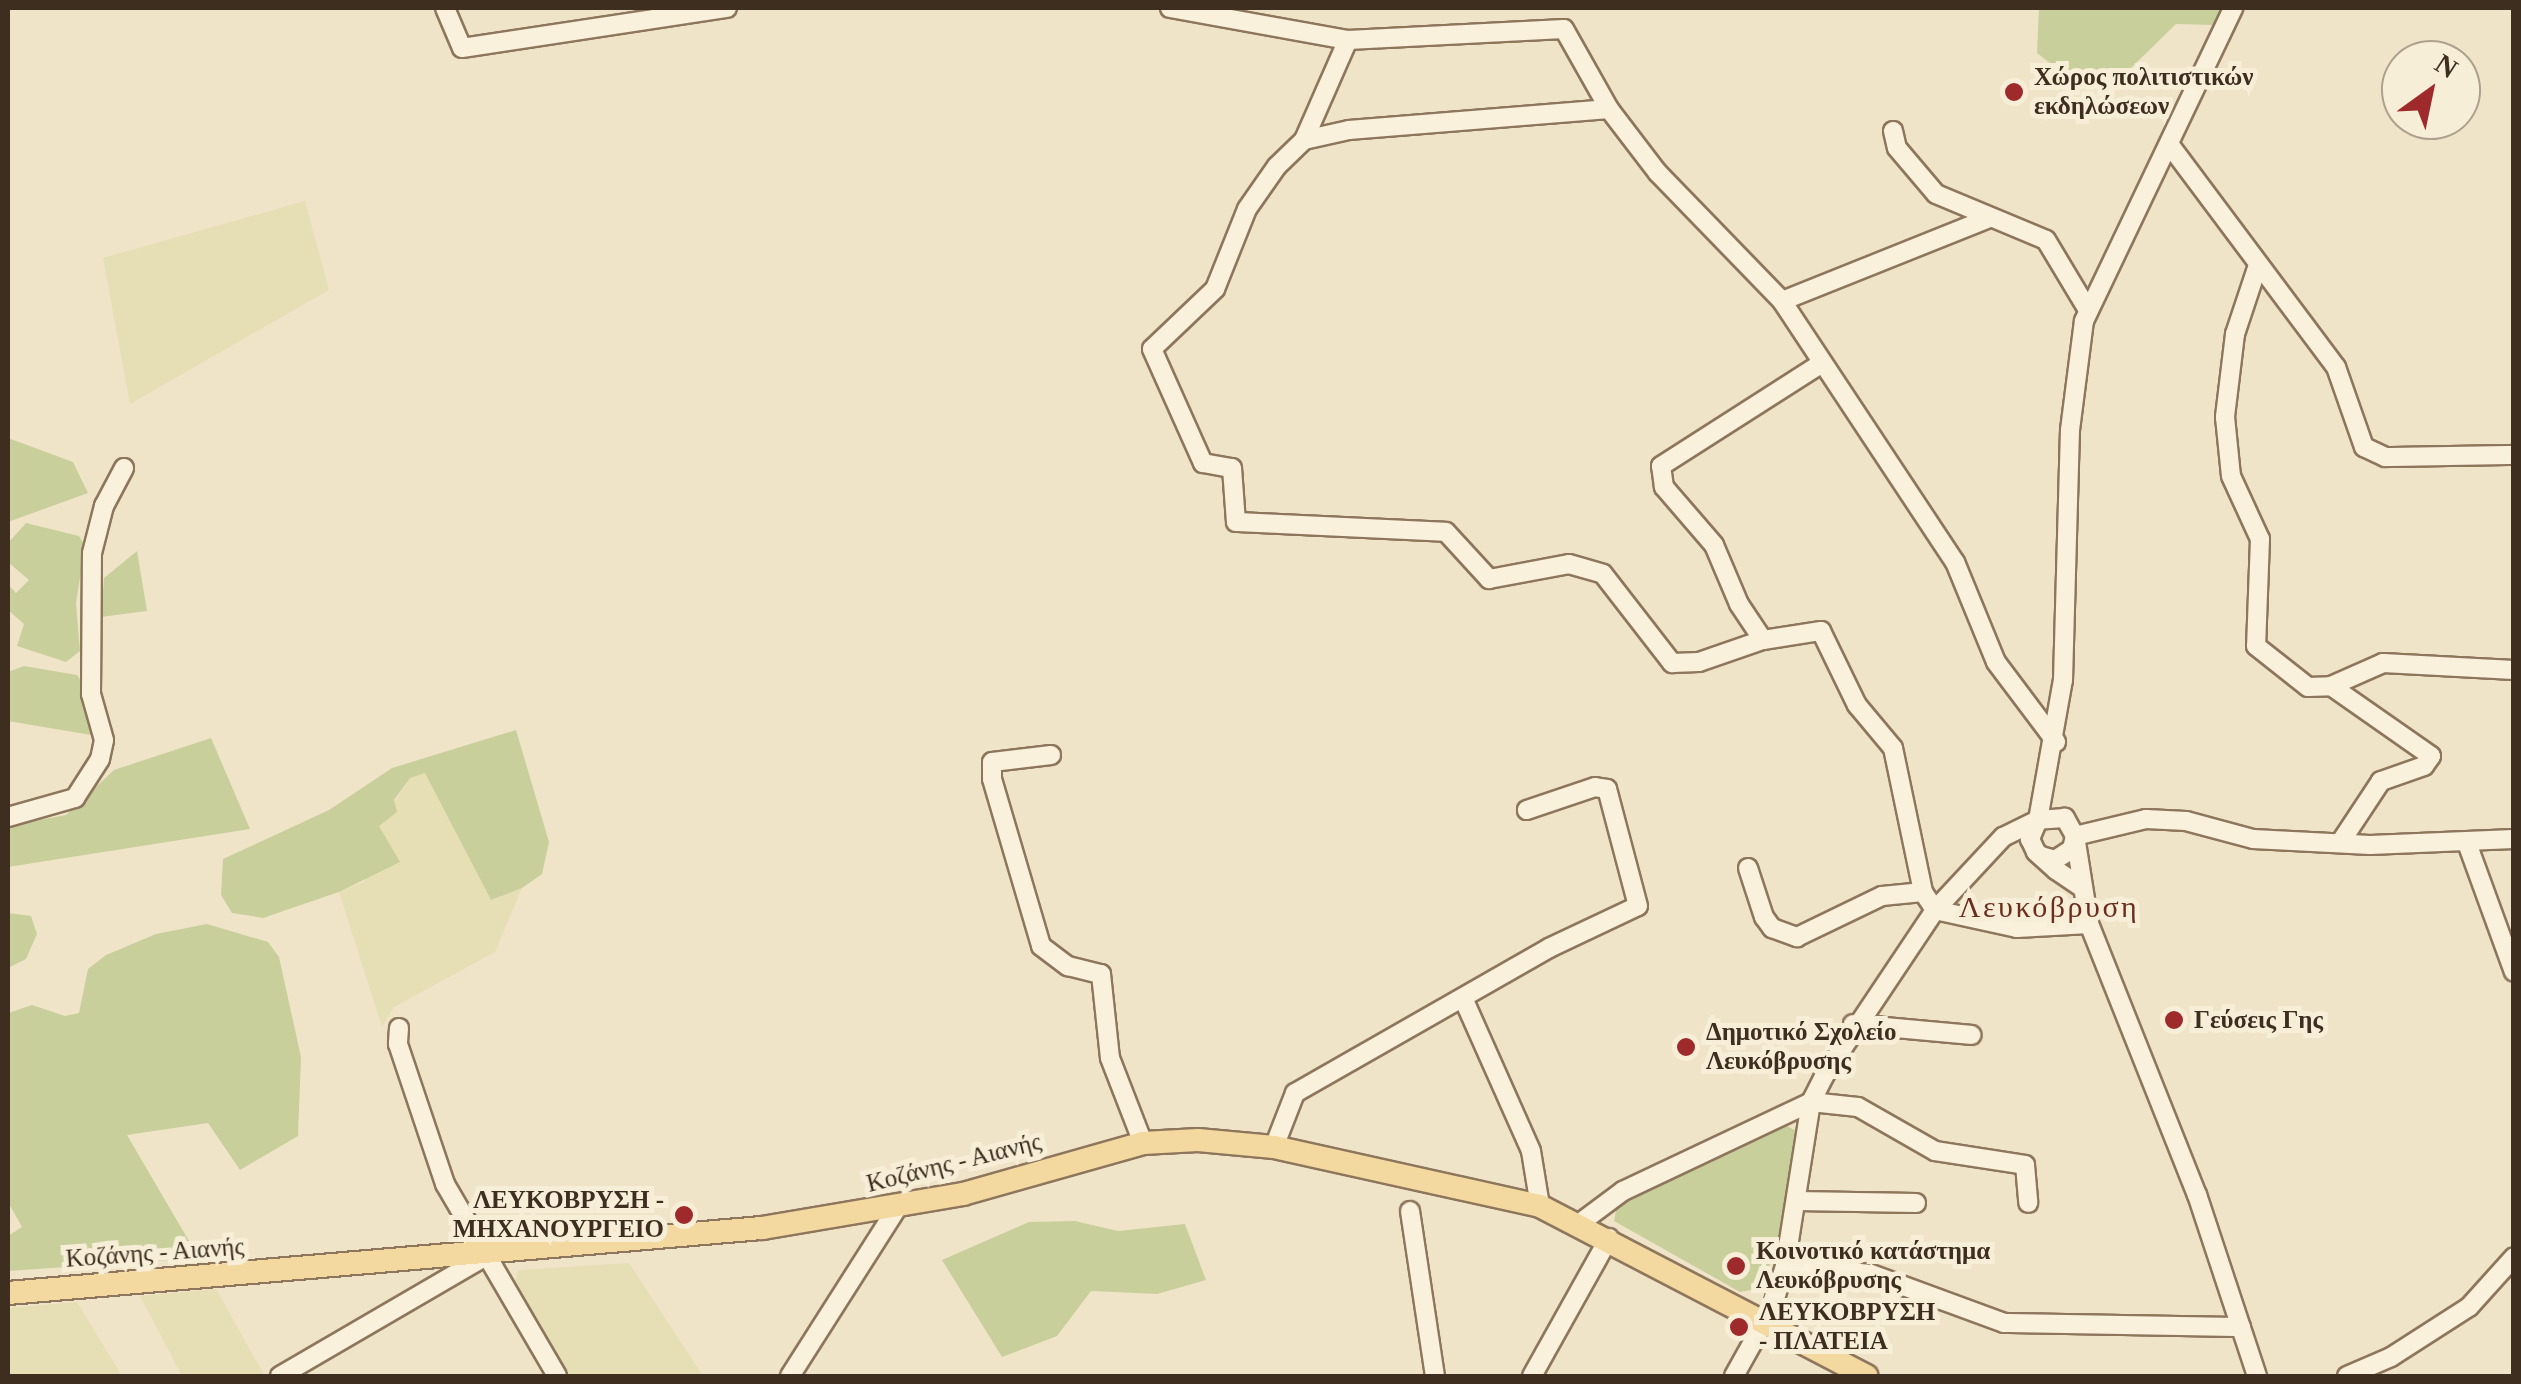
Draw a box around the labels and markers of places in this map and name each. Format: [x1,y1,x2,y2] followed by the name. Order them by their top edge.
[2034,63,2254,122] place label: Χώρος πολιτιστικών εκδηλώσεων
[2003,81,2025,103] marker: Χώρος πολιτιστικών εκδηλώσεων
[2194,1005,2323,1035] place label: Γεύσεις Γης
[2163,1009,2185,1031] marker: Γεύσεις Γης
[1706,1018,1897,1077] place label: Δημοτικό Σχολείο Λευκόβρυσης
[1675,1036,1697,1058] marker: Δημοτικό Σχολείο Λευκόβρυσης
[453,1186,664,1245] place label: ΛΕΥΚΟΒΡΥΣΗ - ΜΗΧΑΝΟΥΡΓΕΙΟ
[673,1204,695,1226] marker: ΛΕΥΚΟΒΡΥΣΗ - ΜΗΧΑΝΟΥΡΓΕΙΟ
[1756,1237,1990,1296] place label: Κοινοτικό κατάστημα Λευκόβρυσης
[1725,1255,1747,1277] marker: Κοινοτικό κατάστημα Λευκόβρυσης
[1759,1298,1935,1357] place label: ΛΕΥΚΟΒΡΥΣΗ - ΠΛΑΤΕΙΑ
[1728,1316,1750,1338] marker: ΛΕΥΚΟΒΡΥΣΗ - ΠΛΑΤΕΙΑ

